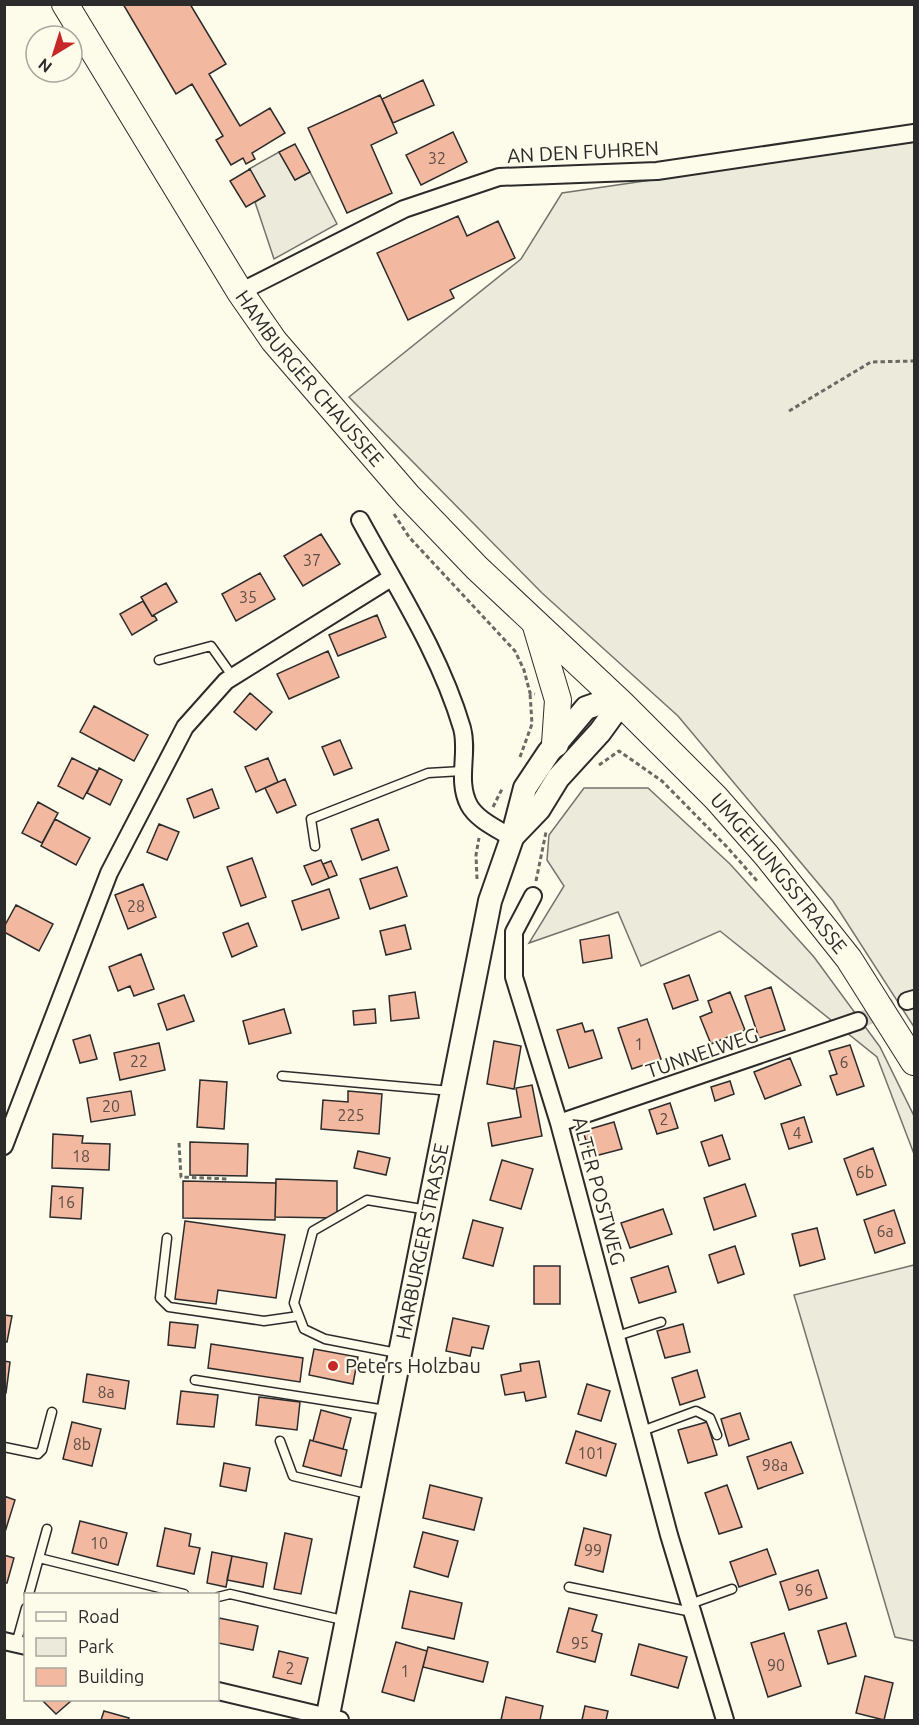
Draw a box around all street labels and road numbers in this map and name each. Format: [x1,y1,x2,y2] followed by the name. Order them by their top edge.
[506,136,660,167] street label: AN DEN FUHREN
[231,286,389,471] street label: HAMBURGER CHAUSSEE
[706,788,852,958] street label: UMGEHUNGSSTRASSE
[643,1023,761,1082] street label: TUNNELWEG
[569,1114,630,1268] street label: ALTER POSTWEG
[391,1141,453,1342] street label: HARBURGER STRASSE

